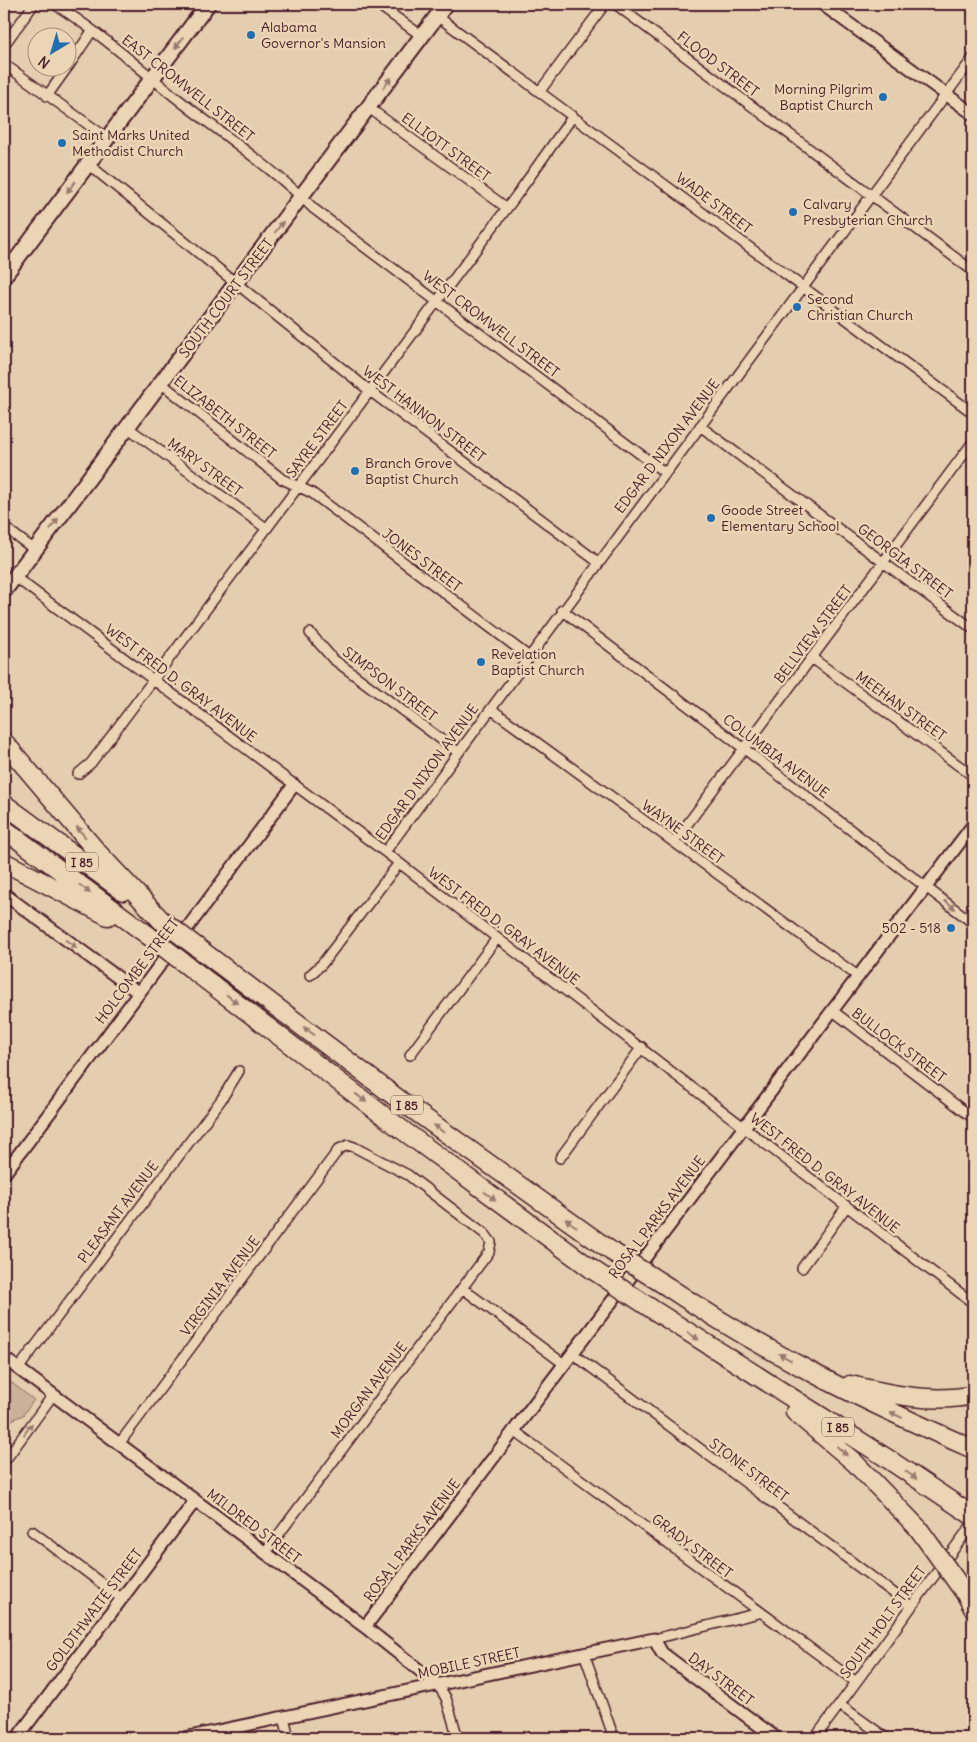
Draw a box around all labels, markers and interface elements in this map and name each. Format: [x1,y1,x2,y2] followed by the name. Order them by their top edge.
[261,18,386,52] place label: Alabama Governor's Mansion
[674,27,762,101] street label: FLOOD STREET
[28,28,78,78] north arrow
[245,29,257,41] marker: Alabama Governor's Mansion
[118,31,258,145] street label: EAST CROMWELL STREET
[174,36,184,50] one-way arrow
[35,52,53,72] text: N
[382,76,392,90] one-way arrow
[774,80,873,114] place label: Morning Pilgrim Baptist Church
[877,91,889,103] marker: Morning Pilgrim Baptist Church
[398,109,494,185] street label: ELLIOTT STREET
[72,126,190,160] place label: Saint Marks United Methodist Church
[56,137,68,149] marker: Saint Marks United Methodist Church
[672,169,756,237] street label: WADE STREET
[66,180,76,194] one-way arrow
[803,195,933,229] place label: Calvary Presbyterian Church
[787,206,799,218] marker: Calvary Presbyterian Church
[274,220,284,234] one-way arrow
[175,235,277,361] street label: SOUTH COURT STREET
[419,267,563,381] street label: WEST CROMWELL STREET
[807,290,913,324] place label: Second Christian Church
[791,301,803,313] marker: Second Christian Church
[359,362,489,466] street label: WEST HANNON STREET
[170,372,280,462] street label: ELIZABETH STREET
[611,375,723,517] street label: EDGAR D NIXON AVENUE
[282,397,352,481] street label: SAYRE STREET
[164,434,246,500] street label: MARY STREET
[365,454,459,488] place label: Branch Grove Baptist Church
[349,465,361,477] marker: Branch Grove Baptist Church
[721,501,839,535] place label: Goode Street Elementary School
[705,512,717,524] marker: Goode Street Elementary School
[49,518,60,531] one-way arrow
[854,519,956,603] street label: GEORGIA STREET
[379,524,465,596] street label: JONES STREET
[770,581,856,687] street label: BELLVIEW STREET
[102,620,260,746] street label: WEST FRED D. GRAY AVENUE
[339,643,441,725] street label: SIMPSON STREET
[491,645,585,679] place label: Revelation Baptist Church
[475,656,487,668] marker: Revelation Baptist Church
[852,667,950,745] street label: MEEHAN STREET
[372,700,482,844] street label: EDGAR D NIXON AVENUE
[719,710,833,802] street label: COLUMBIA AVENUE
[638,796,728,868] street label: WAYNE STREET
[75,826,86,839] one-way arrow
[66,852,98,872] road number: I 85
[425,863,583,989] street label: WEST FRED D. GRAY AVENUE
[78,884,92,894] one-way arrow
[943,900,957,910] one-way arrow
[91,915,183,1027] street label: HOLCOMBE STREET
[882,919,941,937] place label: 502 - 518
[945,922,957,934] marker: 502 - 518
[64,939,77,950] one-way arrow
[225,994,238,1005] one-way arrow
[848,1004,950,1086] street label: BULLOCK STREET
[303,1026,316,1037] one-way arrow
[354,1093,367,1104] one-way arrow
[391,1096,423,1114] road number: I 85
[747,1109,903,1237] street label: WEST FRED D. GRAY AVENUE
[432,1124,446,1134] one-way arrow
[605,1152,709,1282] street label: ROSA L PARKS AVENUE
[74,1157,162,1267] street label: PLEASANT AVENUE
[484,1191,497,1201] one-way arrow
[564,1218,578,1228] one-way arrow
[176,1232,264,1340] street label: VIRGINIA AVENUE
[686,1332,700,1341] one-way arrow
[327,1338,411,1442] street label: MORGAN AVENUE
[777,1353,792,1361] one-way arrow
[889,1411,903,1419] one-way arrow
[822,1418,854,1436] road number: I 85
[23,1423,34,1436] one-way arrow
[706,1434,792,1506] street label: STONE STREET
[835,1445,847,1457] one-way arrow
[904,1470,918,1480] one-way arrow
[360,1475,464,1605] street label: ROSA L PARKS AVENUE
[203,1485,305,1567] street label: MILDRED STREET
[648,1510,736,1582] street label: GRADY STREET
[42,1545,146,1675] street label: GOLDTHWAITE STREET
[836,1562,930,1682] street label: SOUTH HOLT STREET
[416,1643,522,1683] street label: MOBILE STREET
[685,1649,757,1709] street label: DAY STREET

